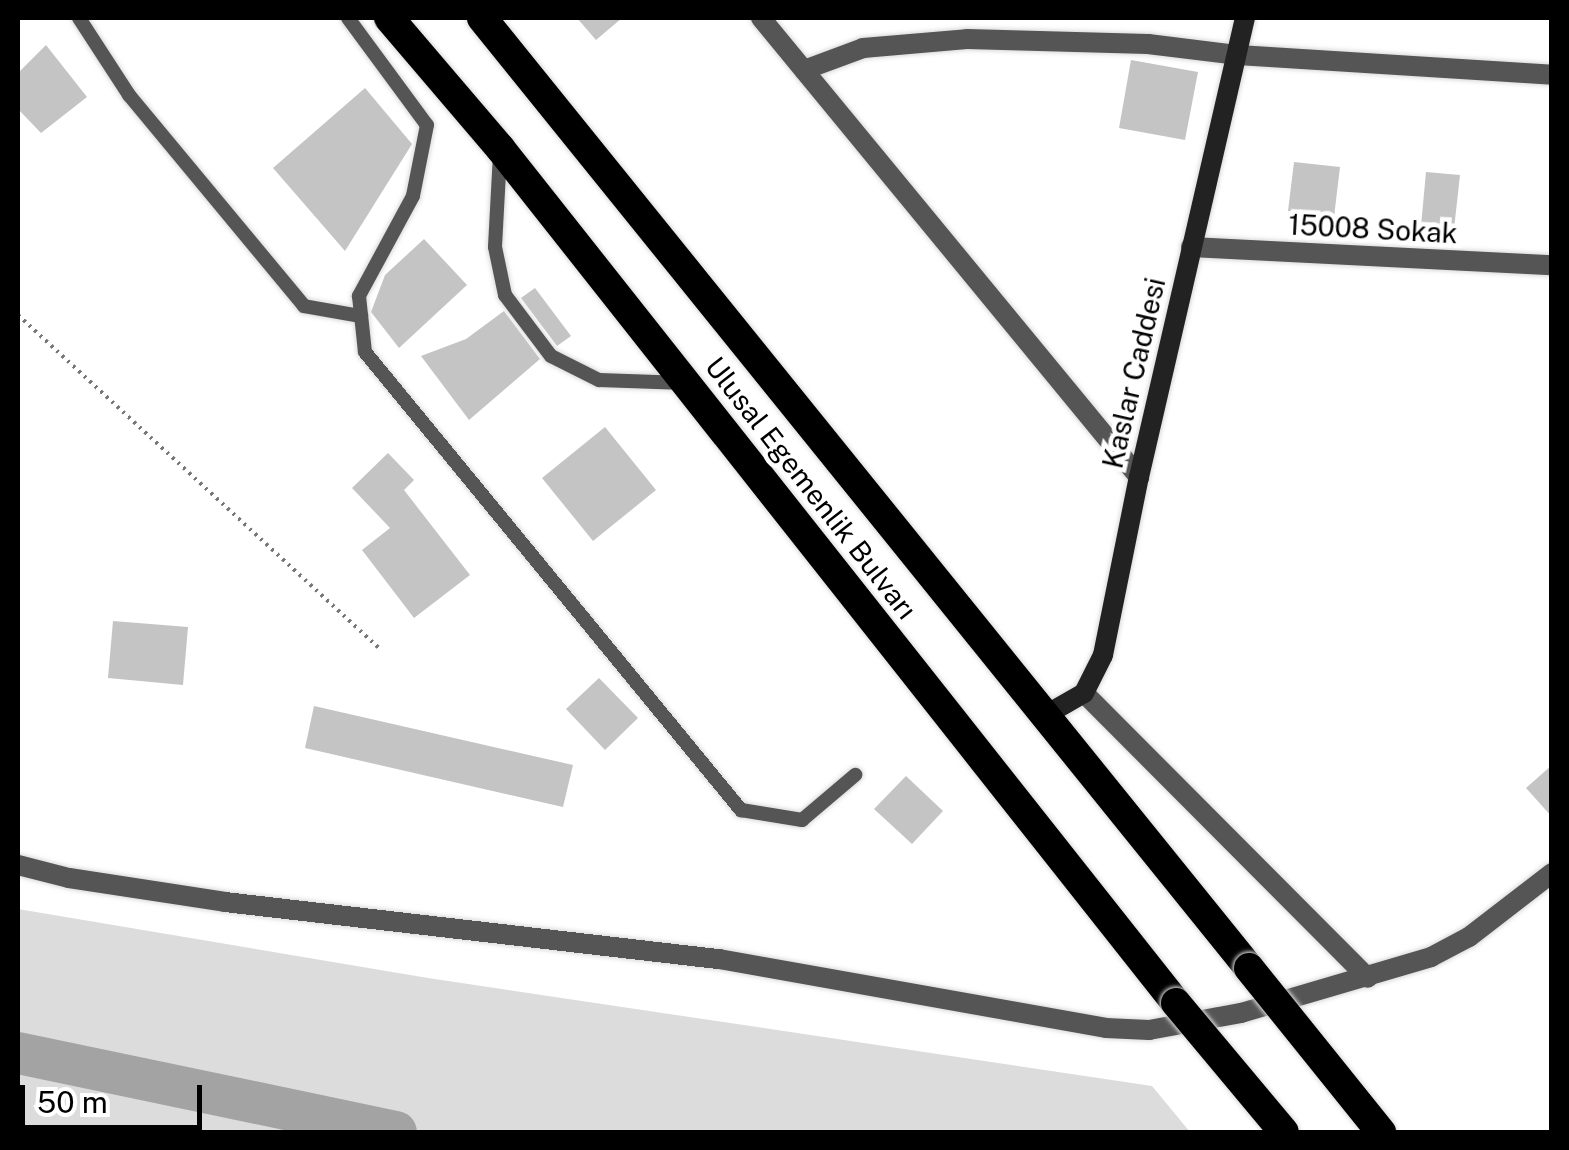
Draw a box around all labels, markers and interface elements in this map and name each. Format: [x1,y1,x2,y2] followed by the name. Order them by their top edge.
[1288,208,1458,250] street label: 15008 Sokak
[1096,274,1172,472] street label: Kaslar Caddesi
[698,350,924,626] street label: Ulusal Egemenlik Bulvarı
[25,1065,208,1127] scale bar
[37,1084,108,1120] text: 50 m

